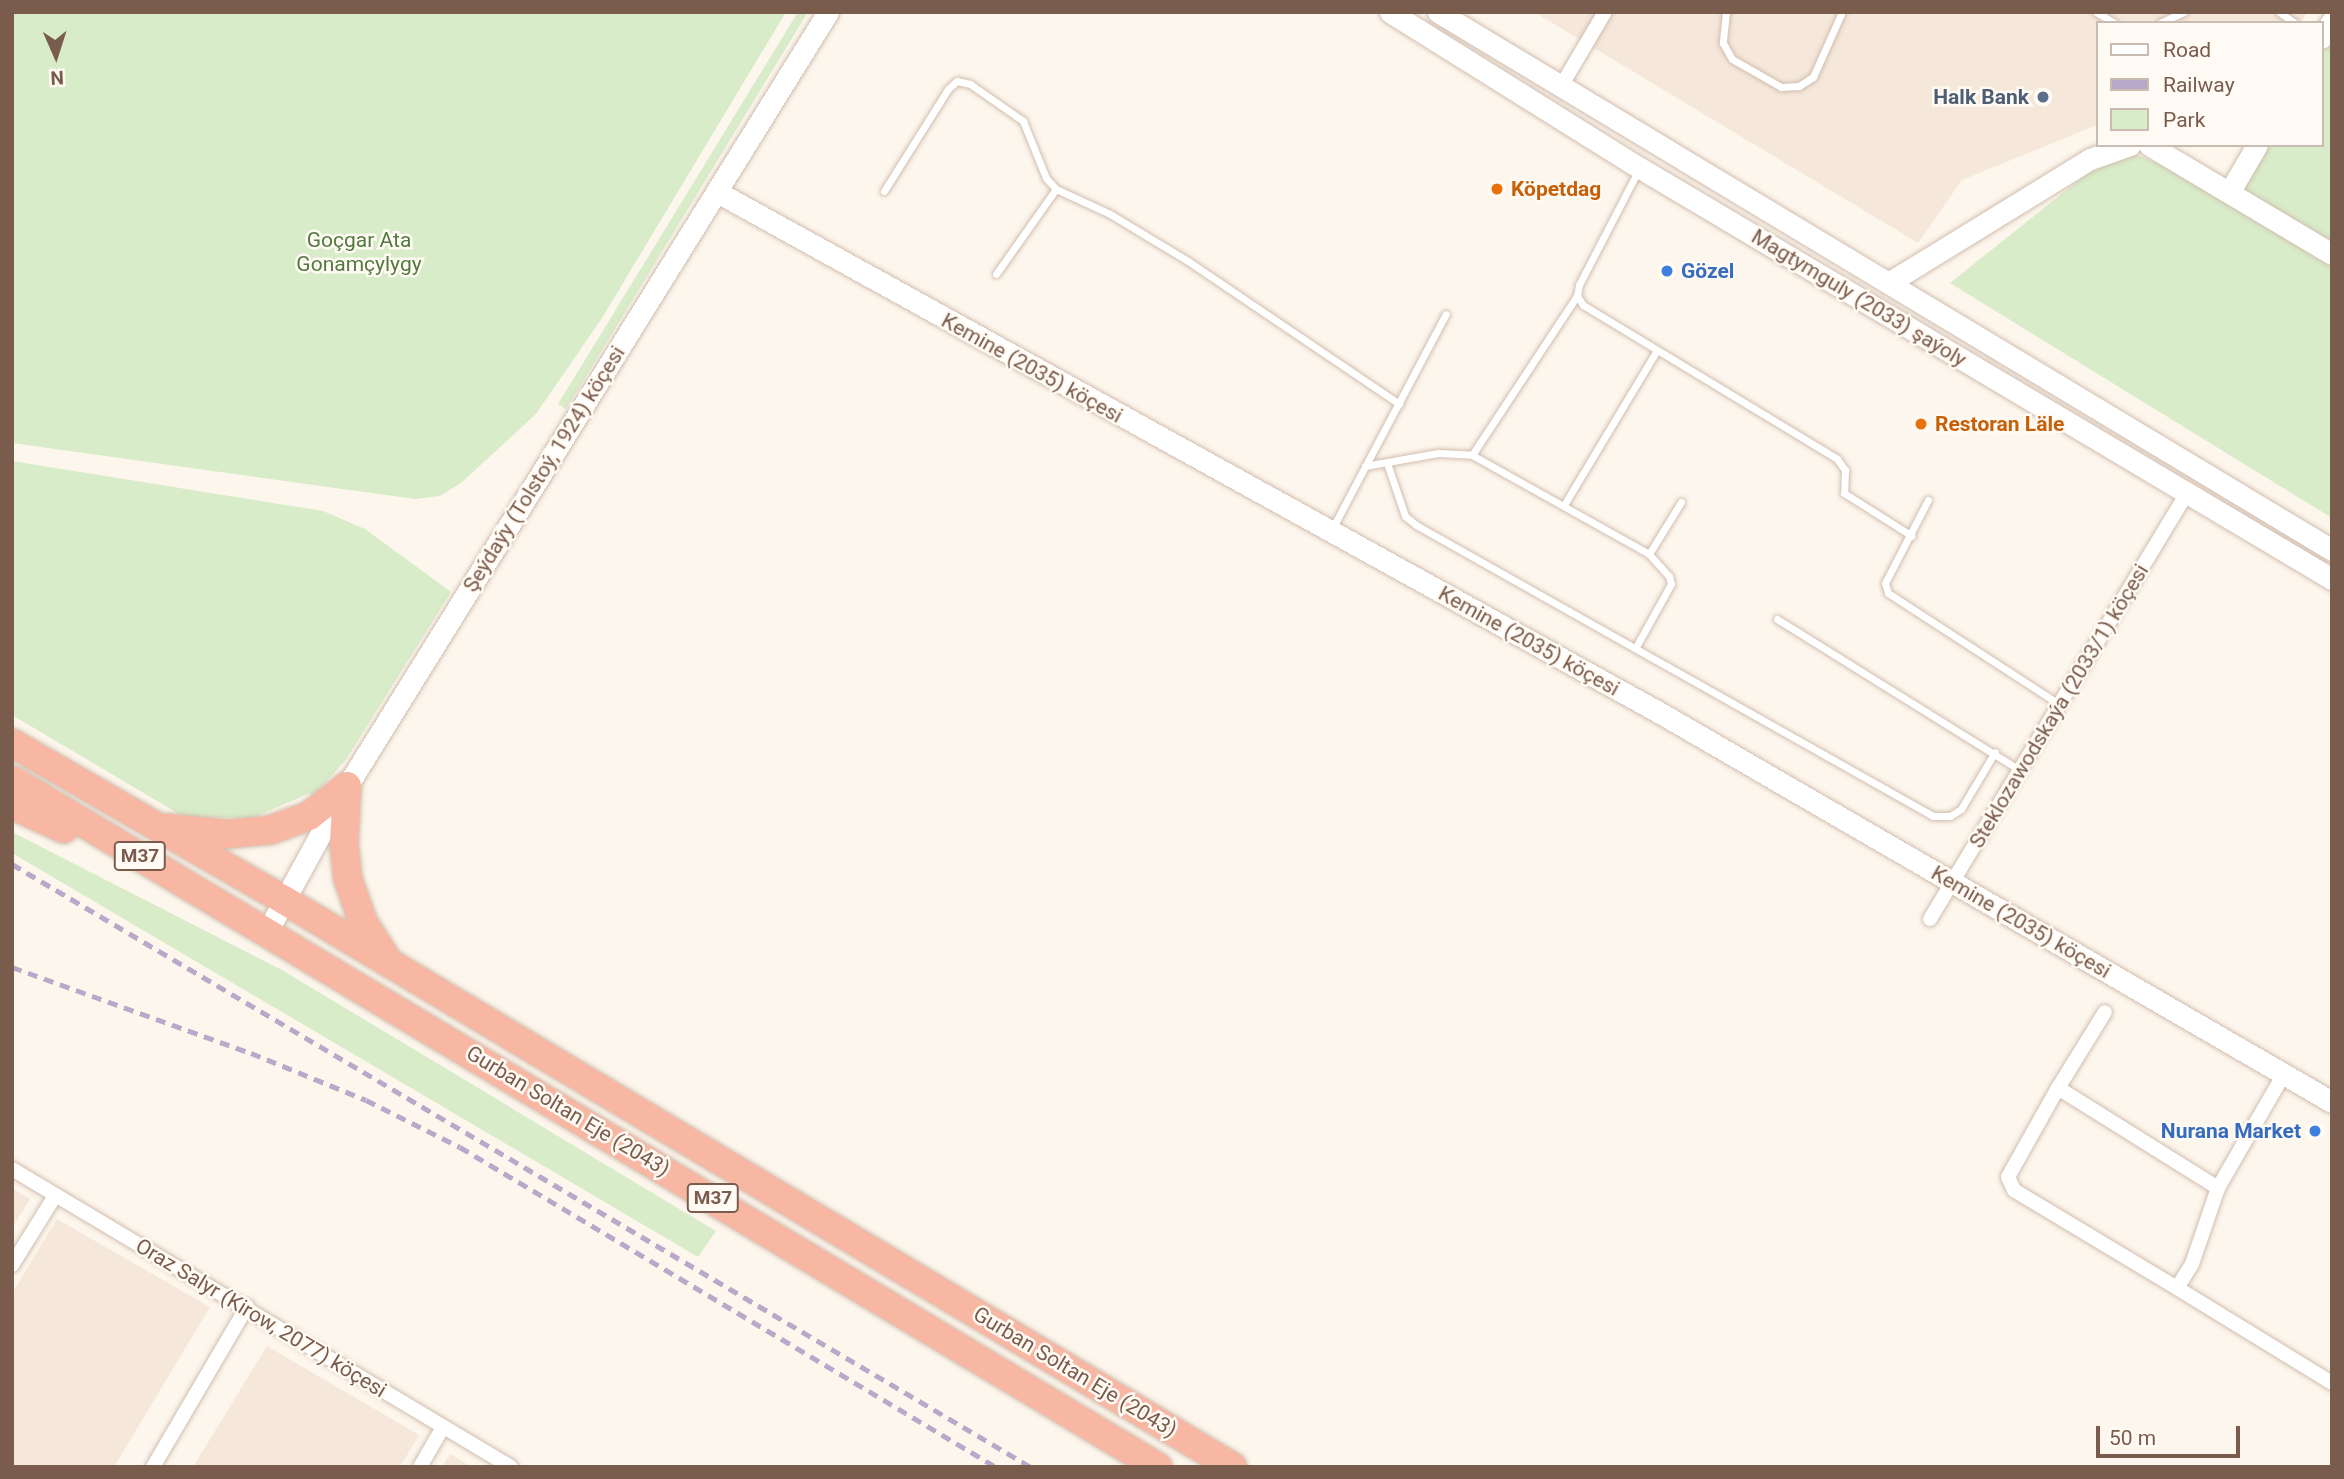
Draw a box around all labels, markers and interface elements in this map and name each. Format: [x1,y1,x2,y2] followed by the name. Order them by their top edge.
[21,21,91,91] north arrow
[2096,21,2323,147] legend
[2163,38,2211,62] text: Road
[50,66,64,89] text: N
[2163,73,2235,97] text: Railway
[1933,84,2029,110] place label: Halk Bank
[2035,89,2051,105] marker: Halk Bank
[2163,108,2205,132] text: Park
[1511,176,1601,202] place label: Köpetdag
[1489,181,1505,197] marker: Köpetdag
[1747,224,1971,372] street label: Magtymguly (2033) şaýoly
[296,227,422,277] park label: Goçgar Ata Gonamçylygy
[1681,258,1734,284] place label: Gözel
[1659,263,1675,279] marker: Gözel
[937,308,1127,428] street label: Kemine (2035) köçesi
[458,341,630,597] street label: Şeýdaýy (Tolstoý, 1924) köçesi
[1935,411,2064,437] place label: Restoran Läle
[1913,416,1929,432] marker: Restoran Läle
[1964,559,2154,853] street label: Steklozawodskaýa (2033/1) köçesi
[1434,581,1624,701] street label: Kemine (2035) köçesi
[114,841,166,872] road number: M37
[1927,860,2115,984] street label: Kemine (2035) köçesi
[462,1040,674,1182] street label: Gurban Soltan Eje (2043)
[2161,1118,2301,1144] place label: Nurana Market
[2307,1123,2323,1139] marker: Nurana Market
[687,1182,739,1214] road number: M37
[131,1233,391,1403] street label: Oraz Salyr (Kirow, 2077) köçesi
[969,1301,1181,1443] street label: Gurban Soltan Eje (2043)
[2099,1412,2242,1456] scale bar
[2109,1426,2156,1450] text: 50 m

